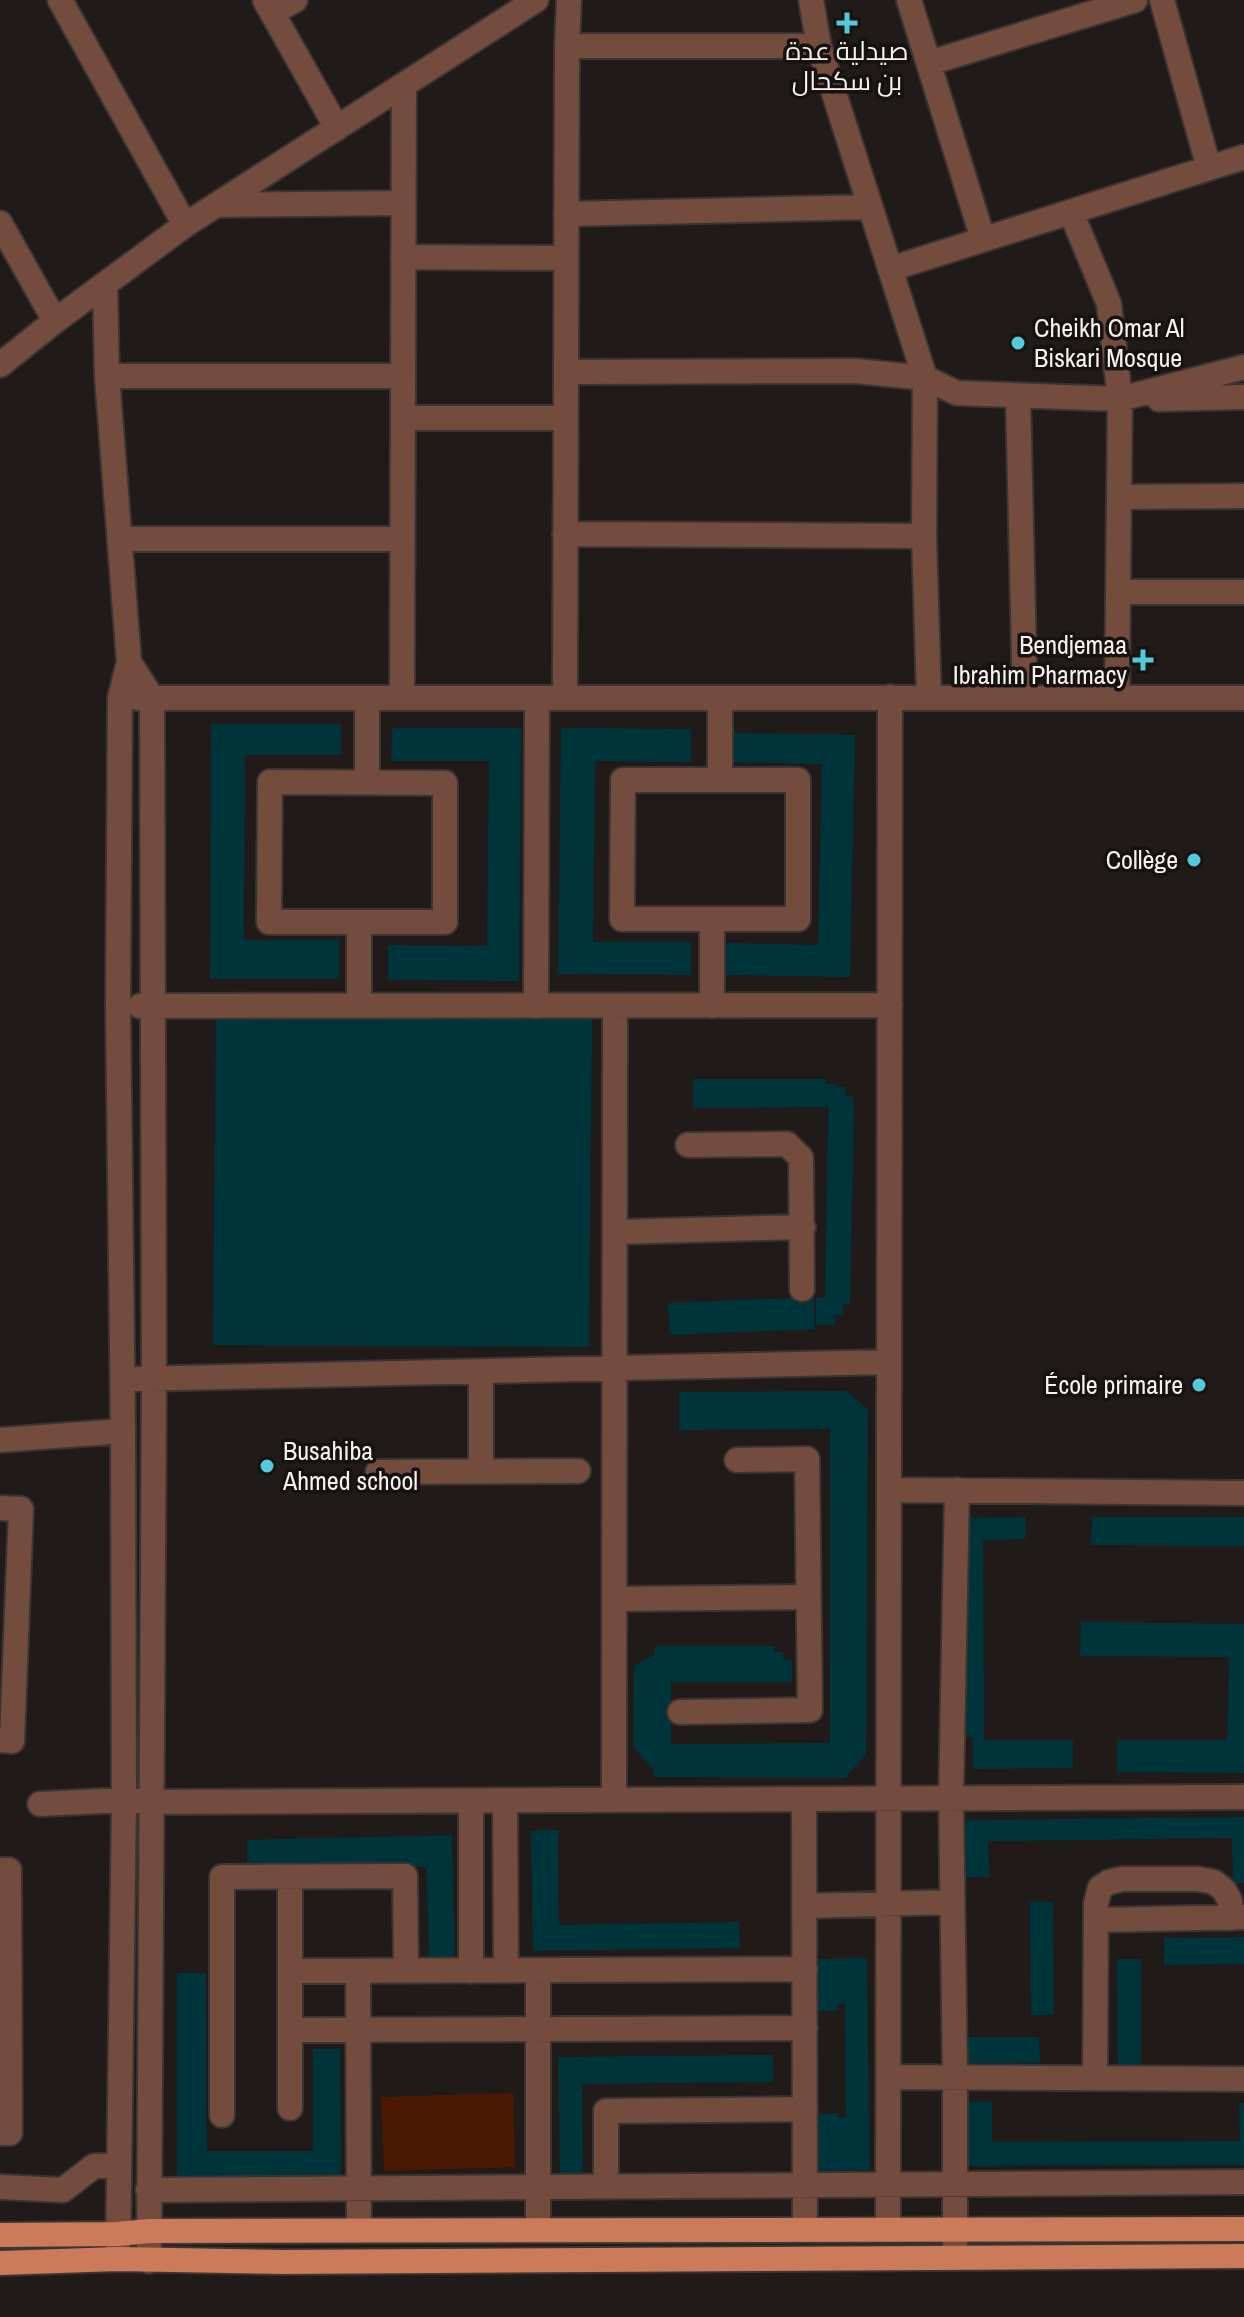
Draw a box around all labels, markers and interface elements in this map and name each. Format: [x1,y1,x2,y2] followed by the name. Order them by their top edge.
[838,14,856,32] marker: صيدلية عدة بن سكحال
[785,33,909,98] place label: صيدلية عدة بن سكحال
[1034,310,1185,375] place label: Cheikh Omar Al Biskari Mosque
[1009,334,1027,352] marker: Cheikh Omar Al Biskari Mosque
[953,627,1127,692] place label: Bendjemaa Ibrahim Pharmacy
[1134,651,1152,669] marker: Bendjemaa Ibrahim Pharmacy
[1106,842,1178,877] place label: Collège
[1185,851,1203,869] marker: Collège
[1044,1367,1183,1402] place label: École primaire
[1190,1376,1208,1394] marker: École primaire
[282,1433,418,1498] place label: Busahiba Ahmed school
[258,1457,276,1475] marker: Busahiba Ahmed school

